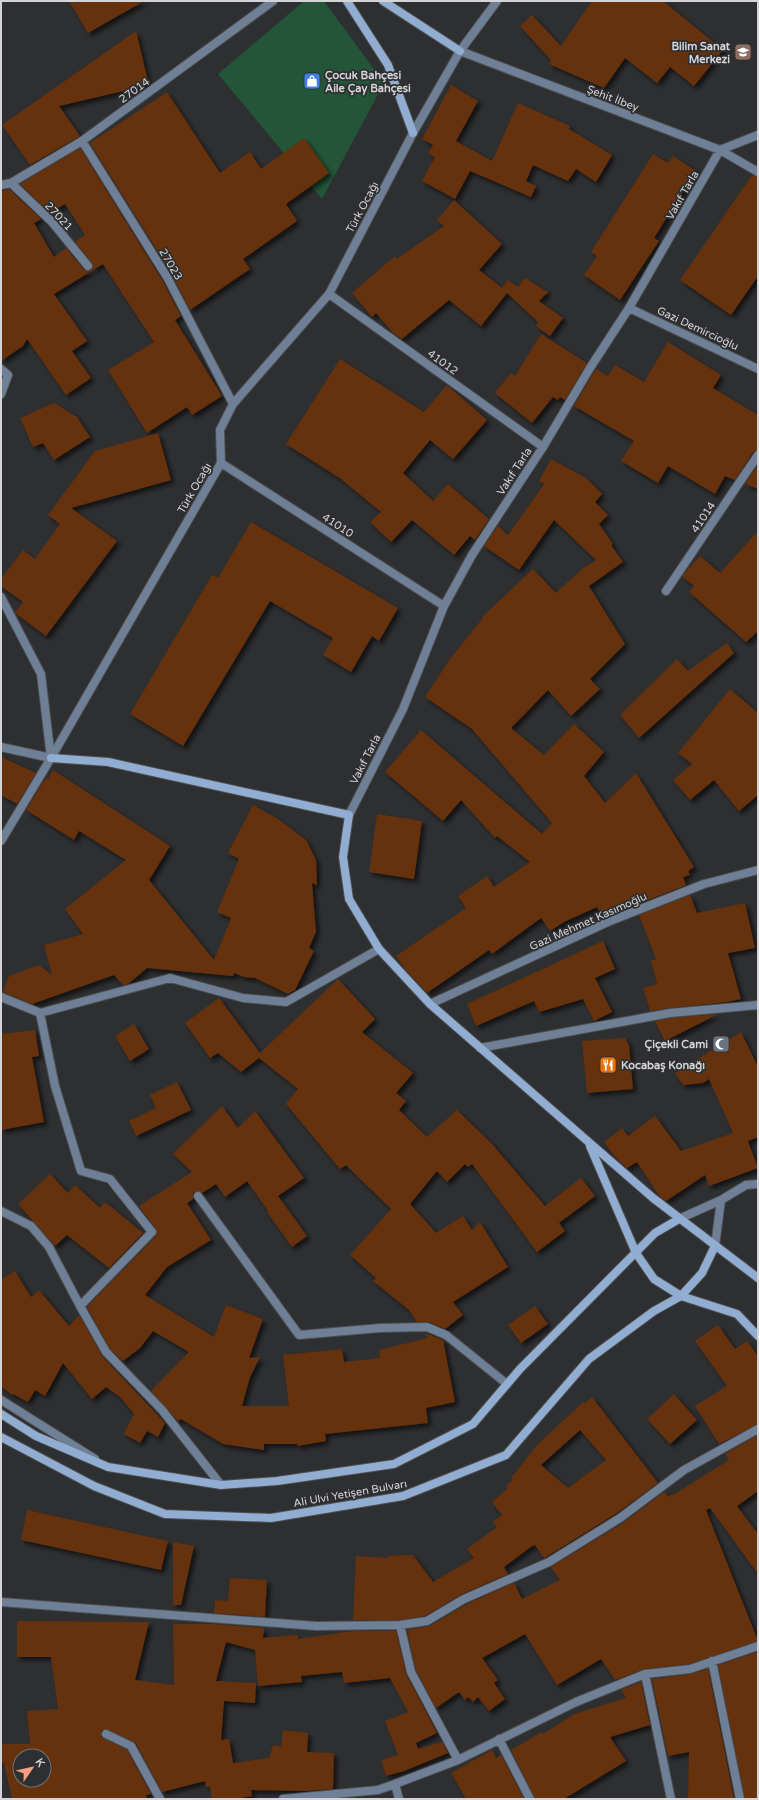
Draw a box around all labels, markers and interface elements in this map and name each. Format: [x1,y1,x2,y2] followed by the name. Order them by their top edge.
[671,40,731,66] place label: Bilim Sanat Merkezi
[733,42,753,62] school or university icon: Bilim Sanat Merkezi
[325,69,411,96] place label: Çocuk Bahçesi Aile Çay Bahçesi
[302,71,322,91] shop icon: Çocuk Bahçesi Aile Çay Bahçesi
[116,75,152,106] street label: 27014
[585,83,641,114] street label: Şehit İlbey
[663,169,702,222] street label: Vakıf Tarla
[343,179,381,235] street label: Türk Ocağı
[42,199,75,233] street label: 27021
[156,246,185,282] street label: 27023
[655,304,741,353] street label: Gazi Demircioğlu
[425,347,461,378] street label: 41012
[494,445,535,498] street label: Vakıf Tarla
[175,461,214,516] street label: Türk Ocağı
[688,499,719,535] street label: 41014
[320,511,356,540] street label: 41010
[347,732,384,786] street label: Vakıf Tarla
[527,890,649,953] street label: Gazi Mehmet Kasımoğlu
[711,1034,731,1054] mosque icon: Çiçekli Cami
[645,1038,708,1052] place label: Çiçekli Cami
[598,1055,618,1075] restaurant icon: Kocabaş Konağı
[621,1059,705,1073] place label: Kocabaş Konağı
[292,1477,408,1510] street label: Ali Ulvi Yetişen Bulvarı
[12,1748,52,1788] north arrow
[32,1756,48,1770] text: K

